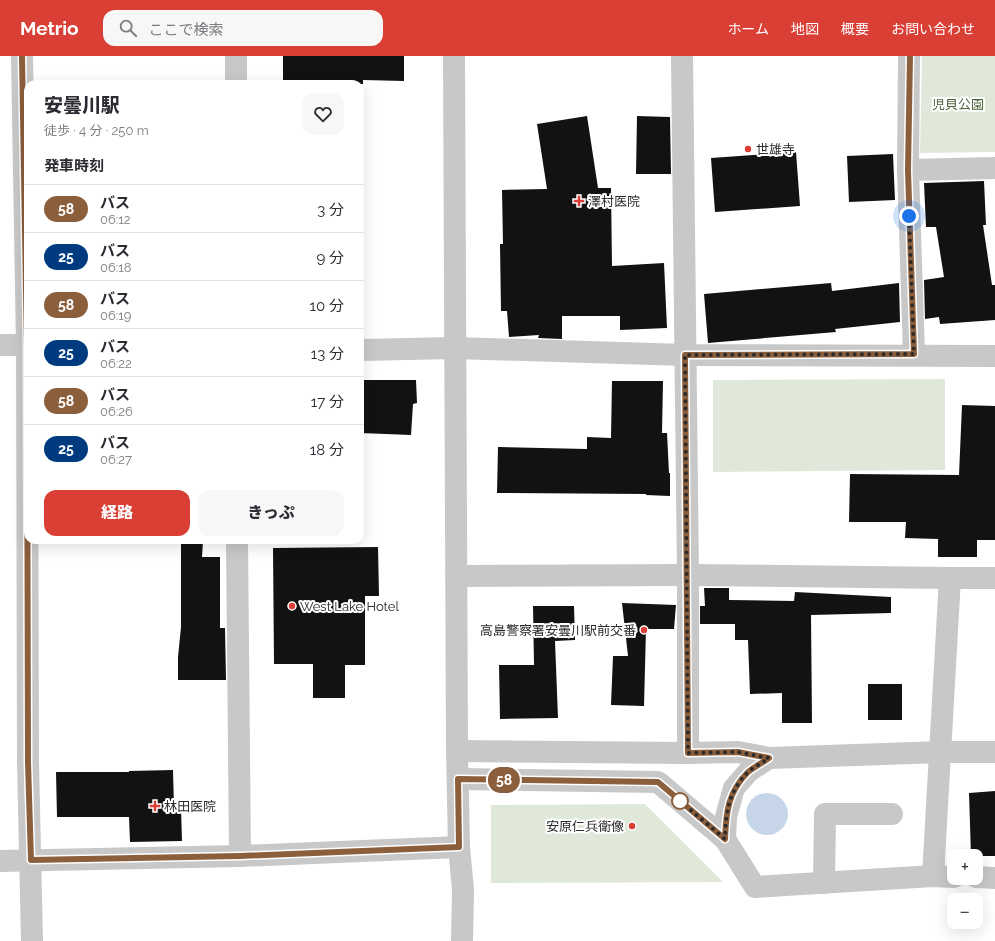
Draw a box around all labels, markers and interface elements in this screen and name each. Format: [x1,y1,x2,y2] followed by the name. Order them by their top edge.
[103,10,383,46] search box
[20,17,79,39] text: Metrio
[117,17,139,39] icon: search
[149,21,224,39] text: ここで検索
[727,21,769,37] text: ホーム
[791,21,819,37] text: 地図
[841,21,869,37] text: 概要
[891,21,975,37] text: お問い合わせ
[302,93,344,135] button: heart
[44,94,120,116] text: 安曇川駅
[932,97,984,112] park label: 児貝公園
[44,123,149,138] text: 徒歩 · 4 分 · 250 m
[756,142,795,157] place label: 世雄寺
[743,144,753,154] marker: 世雄寺
[44,157,104,175] text: 発車時刻
[100,194,130,212] text: バス
[588,194,640,209] place label: 澤村医院
[573,195,585,207] marker: 澤村医院
[58,201,74,217] text: 58
[317,201,344,219] text: 3 分
[899,206,919,226] your location
[100,212,131,227] text: 06:12
[100,242,130,260] text: バス
[58,249,74,265] text: 25
[316,249,344,267] text: 9 分
[100,260,132,275] text: 06:18
[100,290,130,308] text: バス
[58,297,74,313] text: 58
[310,297,344,315] text: 10 分
[100,308,131,323] text: 06:19
[100,338,130,356] text: バス
[58,345,74,361] text: 25
[311,345,344,363] text: 13 分
[100,356,132,371] text: 06:22
[100,386,130,404] text: バス
[58,393,74,409] text: 58
[311,393,344,411] text: 17 分
[100,404,133,419] text: 06:26
[100,434,130,452] text: バス
[58,441,74,457] text: 25
[310,441,344,459] text: 18 分
[100,452,132,467] text: 06:27
[44,490,190,536] button: 経路
[198,490,344,536] button: きっぷ
[300,599,399,614] place label: West Lake Hotel
[287,601,297,611] marker: West Lake Hotel
[480,623,636,638] place label: 高島警察署安曇川駅前交番
[639,625,649,635] marker: 高島警察署安曇川駅前交番
[486,767,522,793] line badge: 58
[496,772,512,788] text: 58
[671,792,689,810] unlabelled marker
[164,799,216,814] place label: 林田医院
[149,800,161,812] marker: 林田医院
[546,819,624,834] place label: 安原仁兵衛像
[627,821,637,831] marker: 安原仁兵衛像
[947,849,983,929] map controls
[947,849,983,885] button: +
[947,893,983,929] button: −

